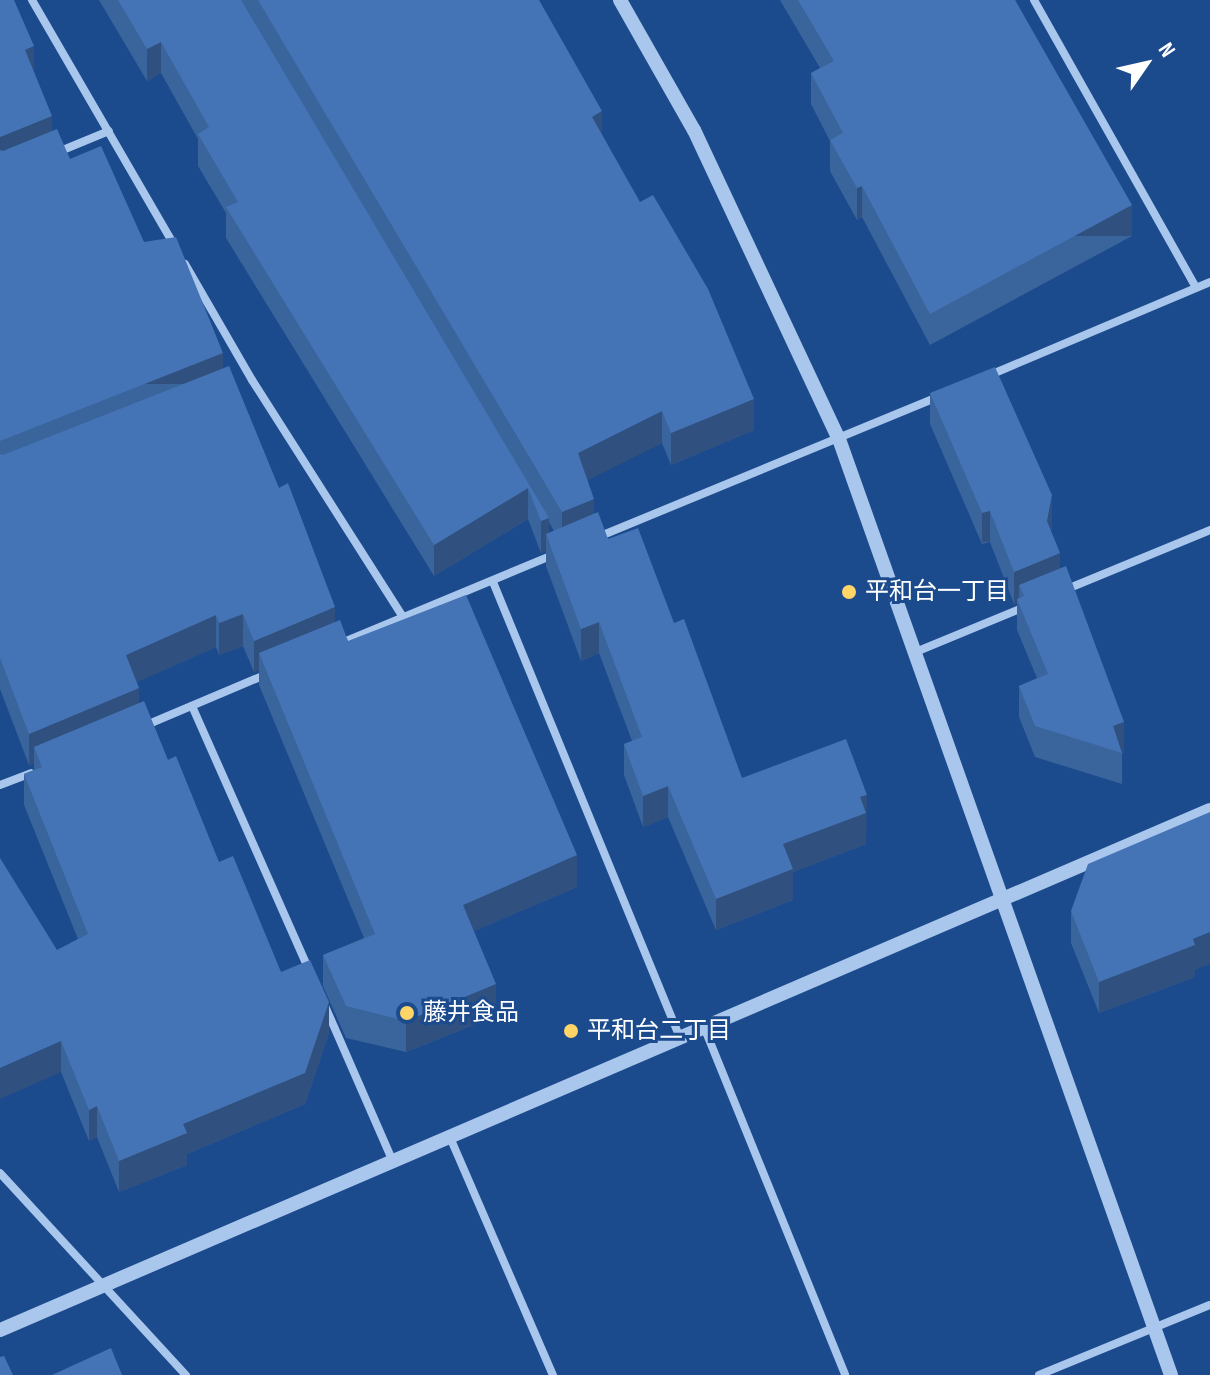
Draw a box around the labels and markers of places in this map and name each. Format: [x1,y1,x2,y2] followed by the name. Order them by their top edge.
[865,578,1009,606] place label: 平和台一丁目
[840,583,858,601] marker: 平和台一丁目
[423,999,519,1027] place label: 藤井食品
[398,1004,416,1022] marker: 藤井食品
[587,1017,731,1045] place label: 平和台二丁目
[562,1022,580,1040] marker: 平和台二丁目

